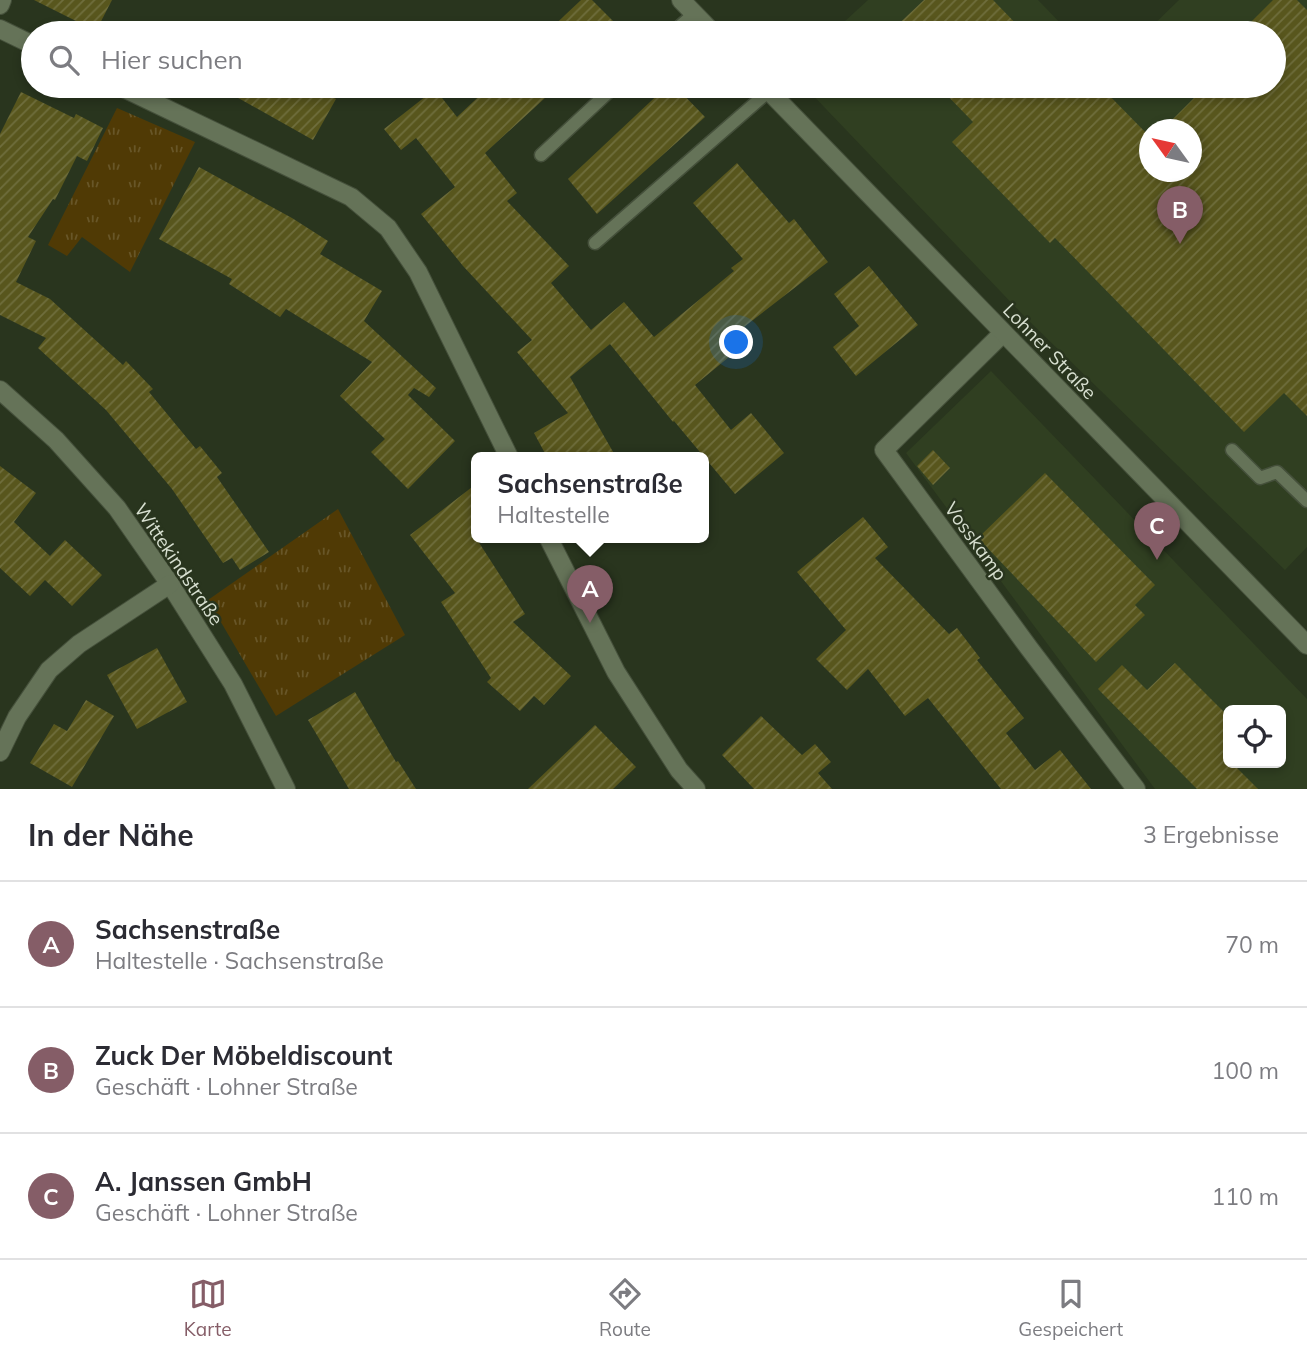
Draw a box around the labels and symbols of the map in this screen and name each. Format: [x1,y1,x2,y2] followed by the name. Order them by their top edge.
[1139,119,1202,182] north arrow
[1157,186,1203,244] pin: B
[998,298,1102,404] street label: Lohner Straße
[719,325,753,359] your location
[940,497,1012,585] street label: Vosskamp
[129,498,229,630] street label: Wittekindstraße
[1134,502,1180,560] pin: C
[567,565,613,623] pin: A

